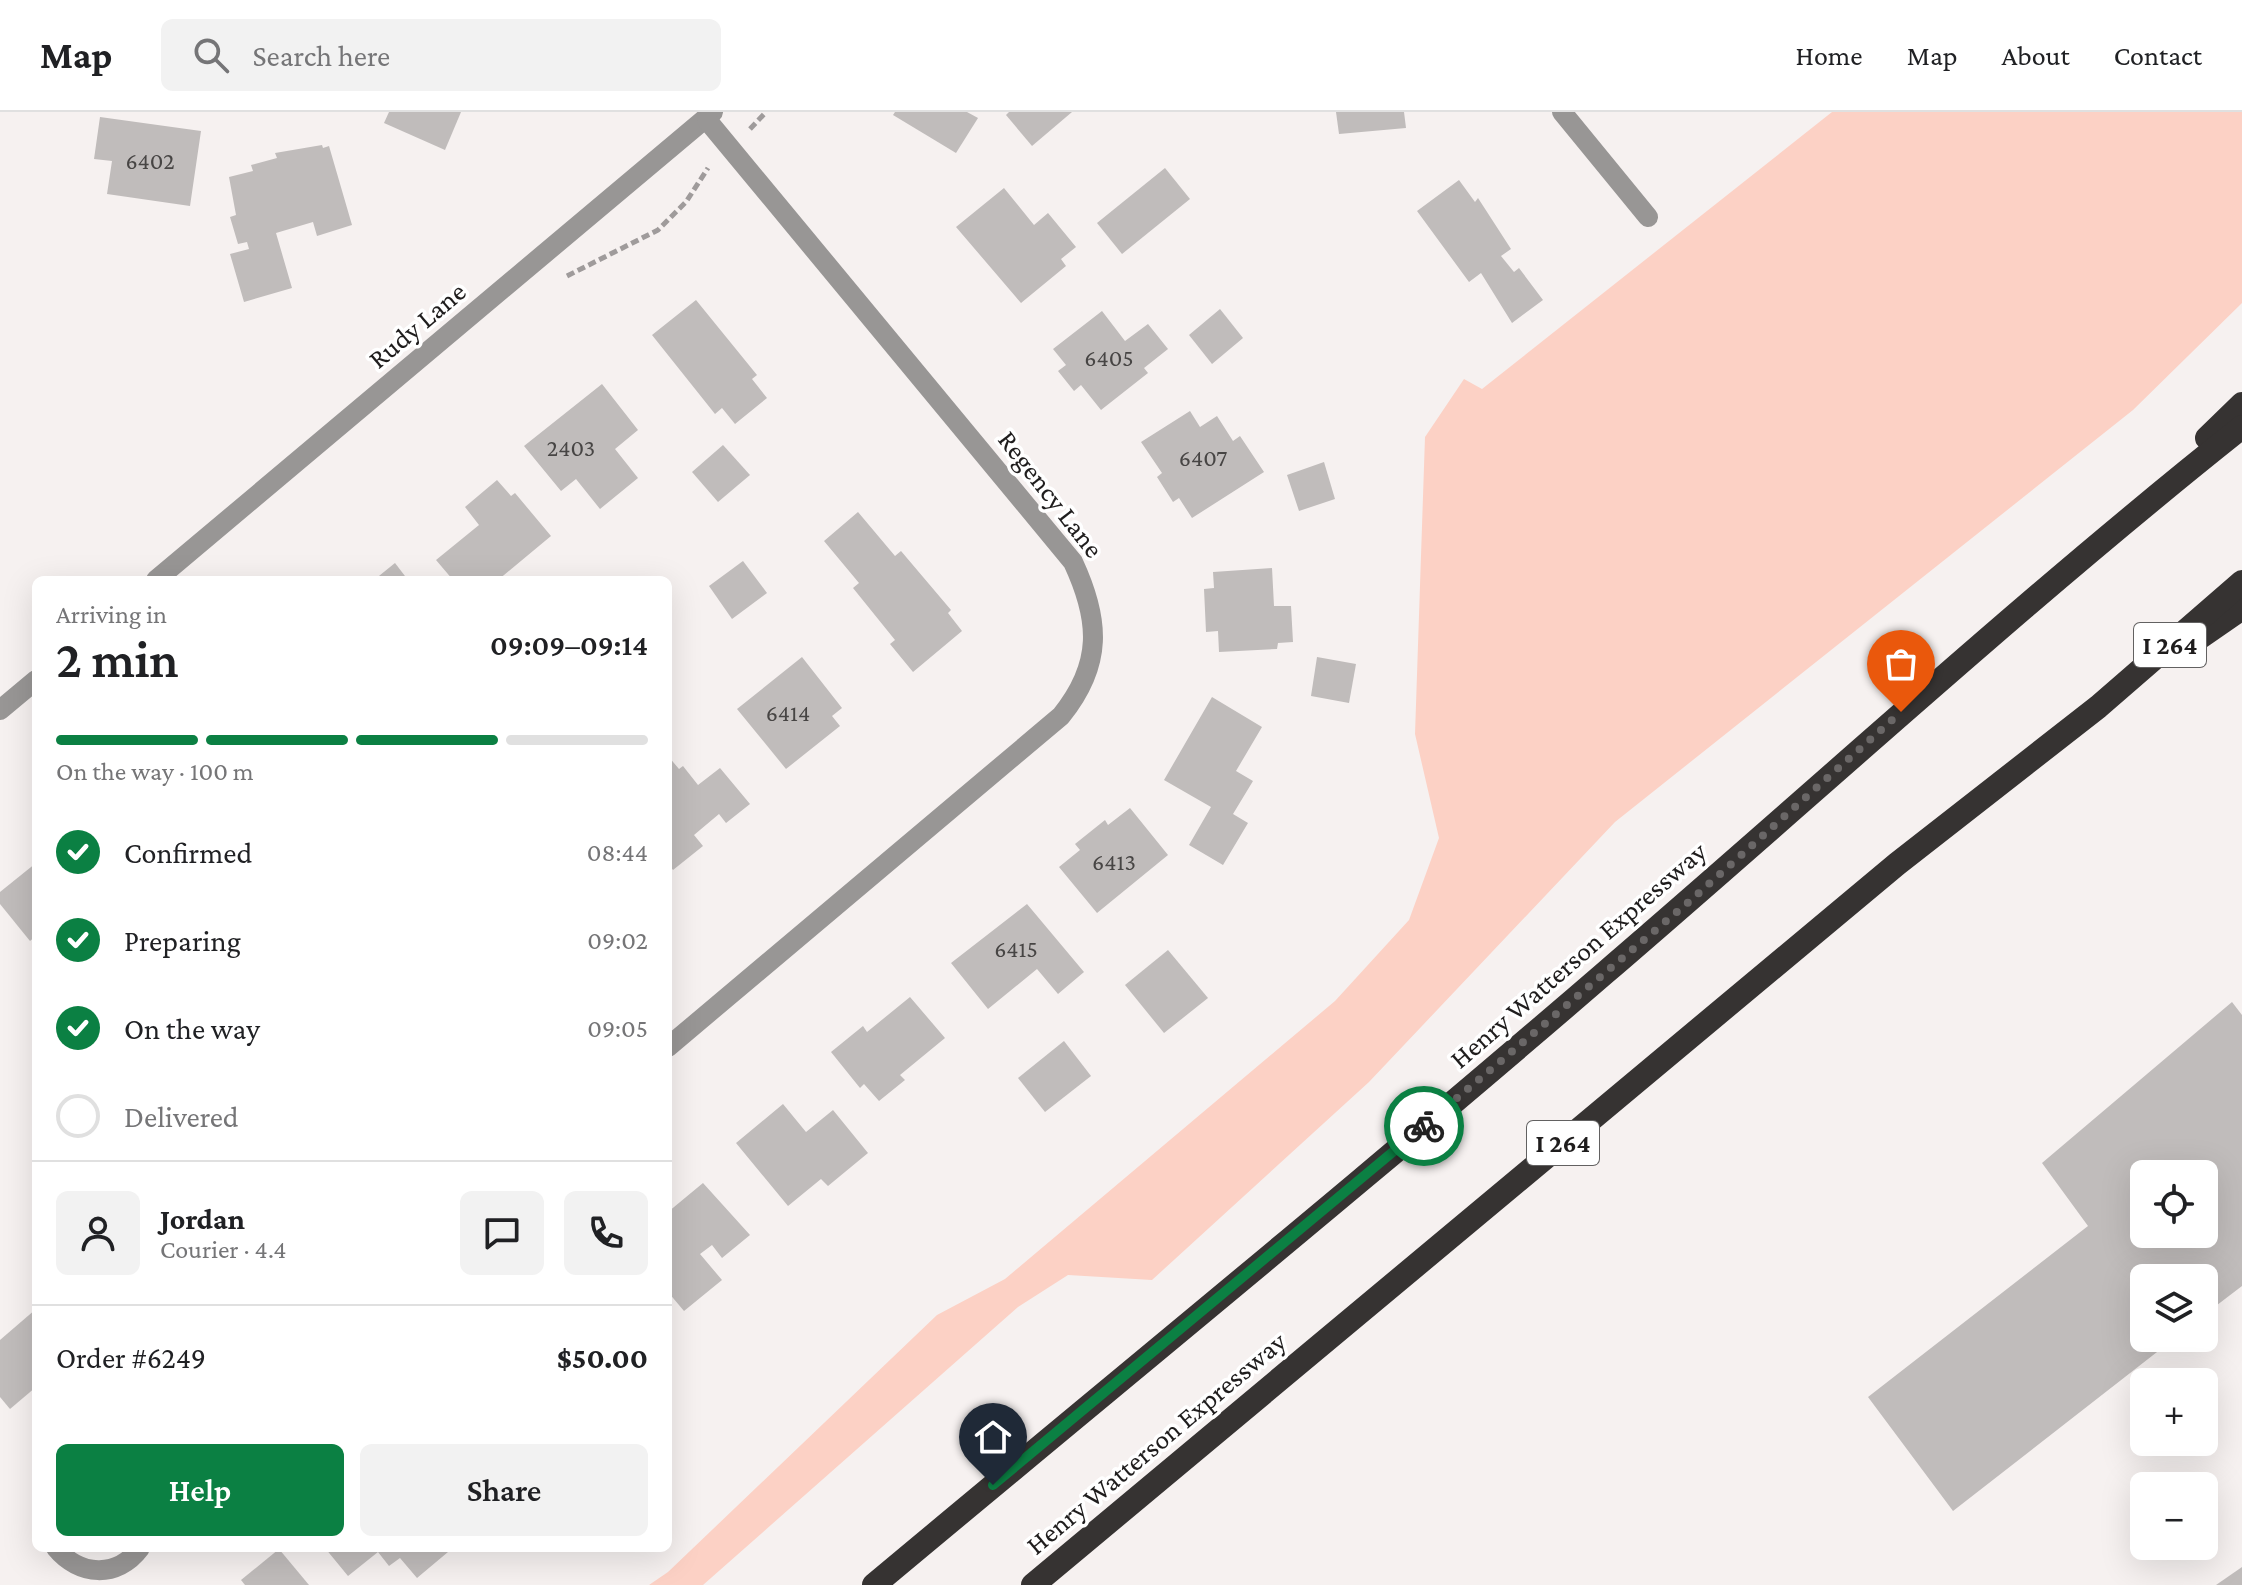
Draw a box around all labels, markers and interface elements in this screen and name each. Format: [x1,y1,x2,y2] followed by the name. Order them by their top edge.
[161,19,721,91] search box
[189,33,233,77] icon: search
[40,34,113,76] text: Map
[253,39,390,72] text: Search here
[1796,40,1863,71] text: Home
[1907,40,1958,71] text: Map
[2002,40,2070,71] text: About
[2114,40,2202,71] text: Contact
[125,147,175,174] house number: 6402
[362,275,472,375] street label: Rudy Lane
[1084,344,1134,371] house number: 6405
[992,424,1110,564] street label: Regency Lane
[547,434,595,461] house number: 2403
[1179,444,1227,471] house number: 6407
[56,600,167,629] text: Arriving in
[2134,623,2206,667] road number: I 264
[490,628,648,661] text: 09:09–09:14
[56,630,179,688] text: 2 min
[1867,630,1935,712] pin
[1879,642,1923,686] icon: bag
[766,699,810,726] house number: 6414
[56,757,254,786] text: On the way · 100 m
[56,830,100,874] icon: check
[1444,835,1713,1075] street label: Henry Watterson Expressway
[124,836,252,869] text: Confirmed
[587,838,648,867] text: 08:44
[1092,848,1136,875] house number: 6413
[56,918,100,962] icon: check
[124,924,241,957] text: Preparing
[587,926,648,955] text: 09:02
[994,935,1038,962] house number: 6415
[56,1006,100,1050] icon: check
[124,1012,260,1045] text: On the way
[587,1014,648,1043] text: 09:05
[1384,1086,1464,1166] courier
[124,1100,239,1133] text: Delivered
[1402,1104,1446,1148] icon: bike
[1527,1121,1599,1165] road number: I 264
[2130,1160,2218,1560] map controls
[2130,1160,2218,1248] button: locate
[56,1191,140,1275] button: person
[460,1191,544,1275] button: chat
[564,1191,648,1275] button: phone
[160,1202,245,1235] text: Jordan
[160,1235,286,1264] text: Courier · 4.4
[2130,1264,2218,1352] button: layers
[1020,1325,1293,1561] street label: Henry Watterson Expressway
[56,1341,206,1374] text: Order #6249
[557,1341,648,1374] text: $50.00
[2130,1368,2218,1456] button: +
[959,1403,1027,1485] pin
[971,1415,1015,1459] icon: home
[56,1444,344,1536] button: Help
[360,1444,648,1536] button: Share
[2130,1472,2218,1560] button: −

